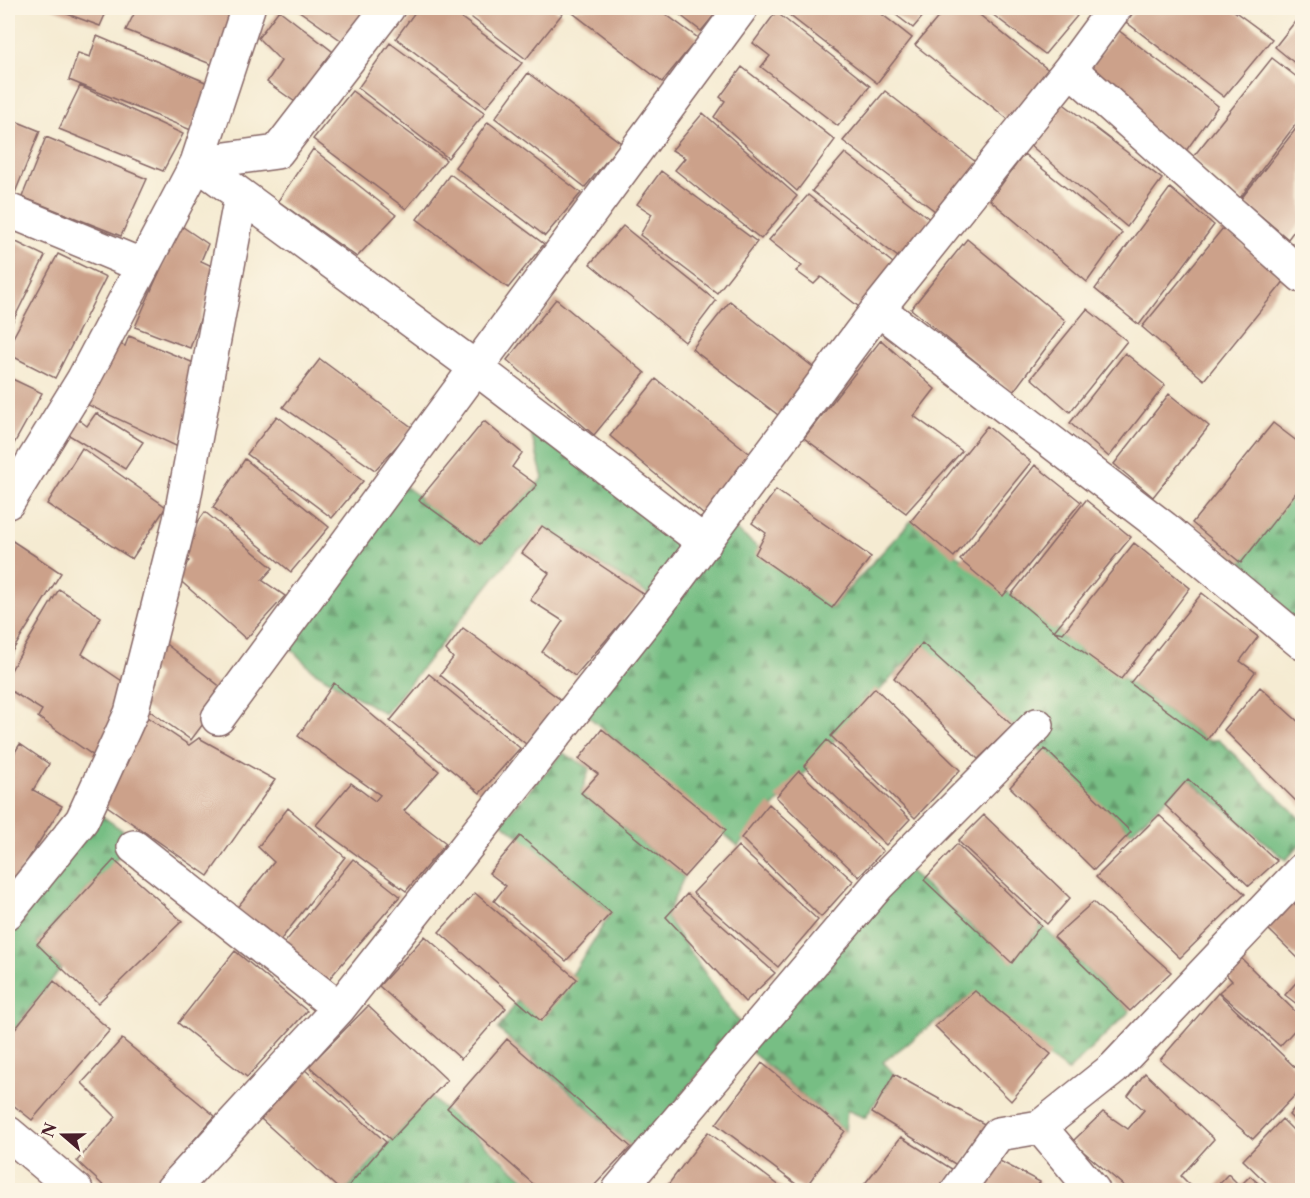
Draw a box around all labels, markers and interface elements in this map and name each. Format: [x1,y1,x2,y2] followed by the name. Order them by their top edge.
[33,1105,93,1165] north arrow
[37,1120,61,1140] text: N

